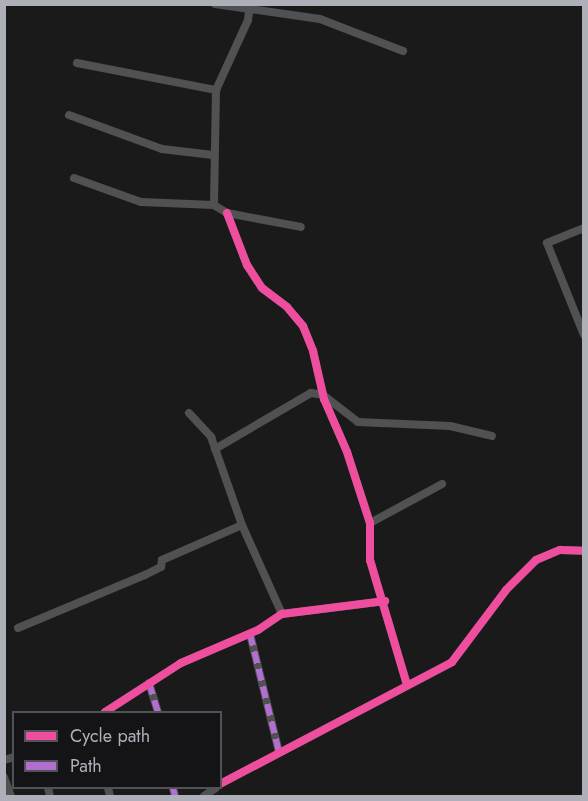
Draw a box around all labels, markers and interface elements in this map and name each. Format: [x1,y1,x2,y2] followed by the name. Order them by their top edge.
[12,711,222,789] legend
[70,723,150,749] text: Cycle path
[70,753,102,779] text: Path

